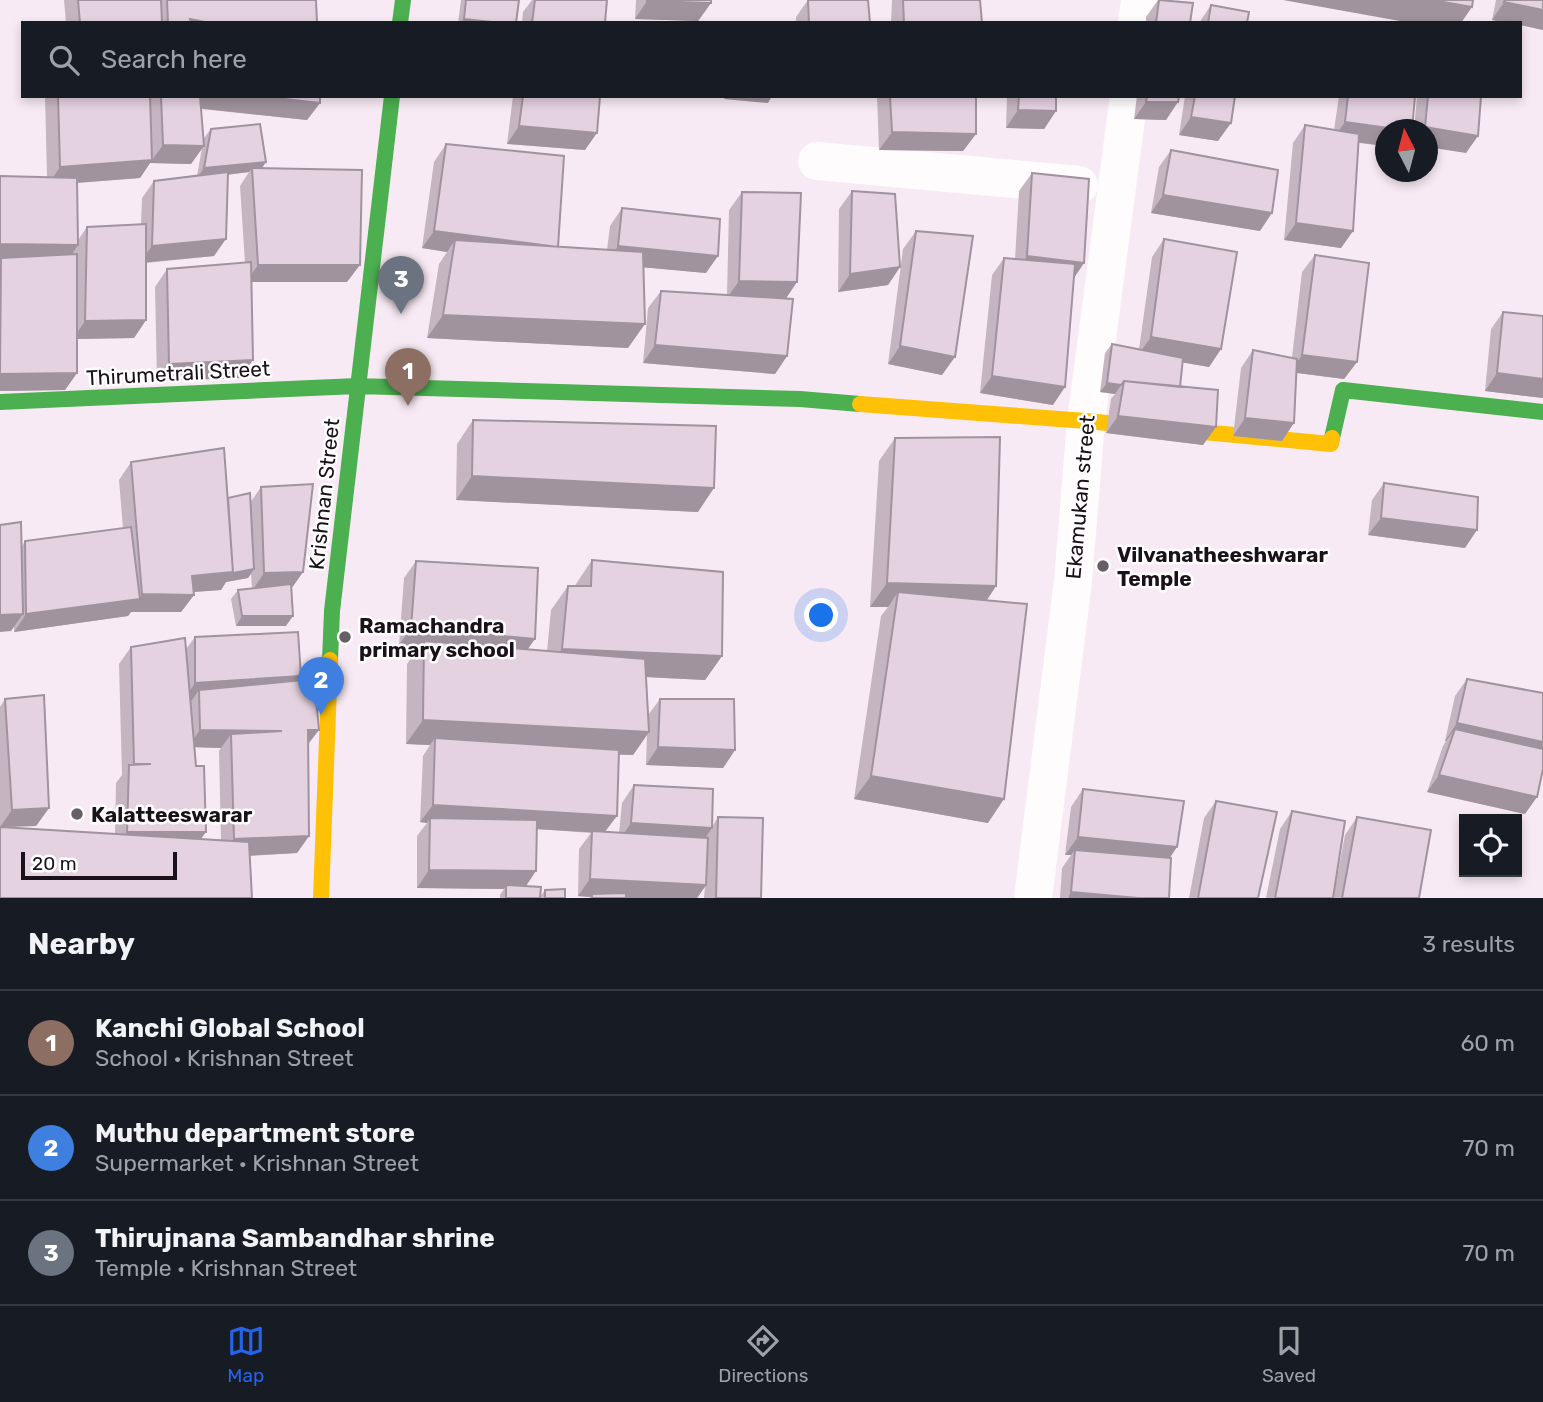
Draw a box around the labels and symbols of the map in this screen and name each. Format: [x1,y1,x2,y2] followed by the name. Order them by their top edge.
[1375,119,1438,182] north arrow
[378,256,424,314] pin: 3
[385,348,431,406] pin: 1
[85,356,271,390] street label: Thirumetrali Street
[1060,414,1100,580] street label: Ekamukan street
[304,417,344,571] street label: Krishnan Street
[1117,542,1328,591] place label: Vilvanatheeshwarar Temple
[1095,558,1111,574] marker: Vilvanatheeshwarar Temple
[804,598,838,632] your location
[359,613,515,662] place label: Ramachandra primary school
[337,629,353,645] marker: Ramachandra primary school
[298,657,344,715] pin: 2
[91,802,253,827] place label: Kalatteeswarar
[69,806,85,822] marker: Kalatteeswarar
[21,849,177,881] scale bar

